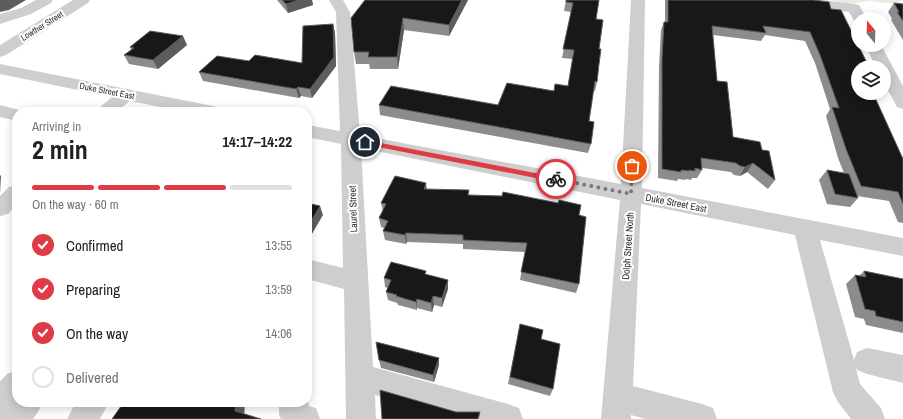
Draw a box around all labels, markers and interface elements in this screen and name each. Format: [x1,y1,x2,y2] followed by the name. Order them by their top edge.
[18,8,66,44] street label: Lowther Street
[851,12,891,52] north arrow
[851,12,891,100] map controls
[851,60,891,100] button: layers
[78,80,136,102] street label: Duke Street East
[32,118,81,135] text: Arriving in
[348,125,382,159] pin
[222,131,292,152] text: 14:17–14:22
[354,131,376,153] icon: home
[32,132,88,167] text: 2 min
[615,149,649,183] pin
[621,155,643,177] icon: bag
[536,159,576,199] courier
[545,168,567,190] icon: bike
[346,185,360,233] street label: Laurel Street
[644,191,708,215] street label: Duke Street East
[32,196,119,213] text: On the way · 60 m
[619,212,637,280] street label: Dolph Street North
[32,234,54,256] icon: check
[66,235,123,256] text: Confirmed
[265,237,292,254] text: 13:55
[32,278,54,300] icon: check
[66,279,120,300] text: Preparing
[265,281,292,298] text: 13:59
[32,322,54,344] icon: check
[66,323,128,344] text: On the way
[265,325,292,342] text: 14:06
[66,367,119,388] text: Delivered

